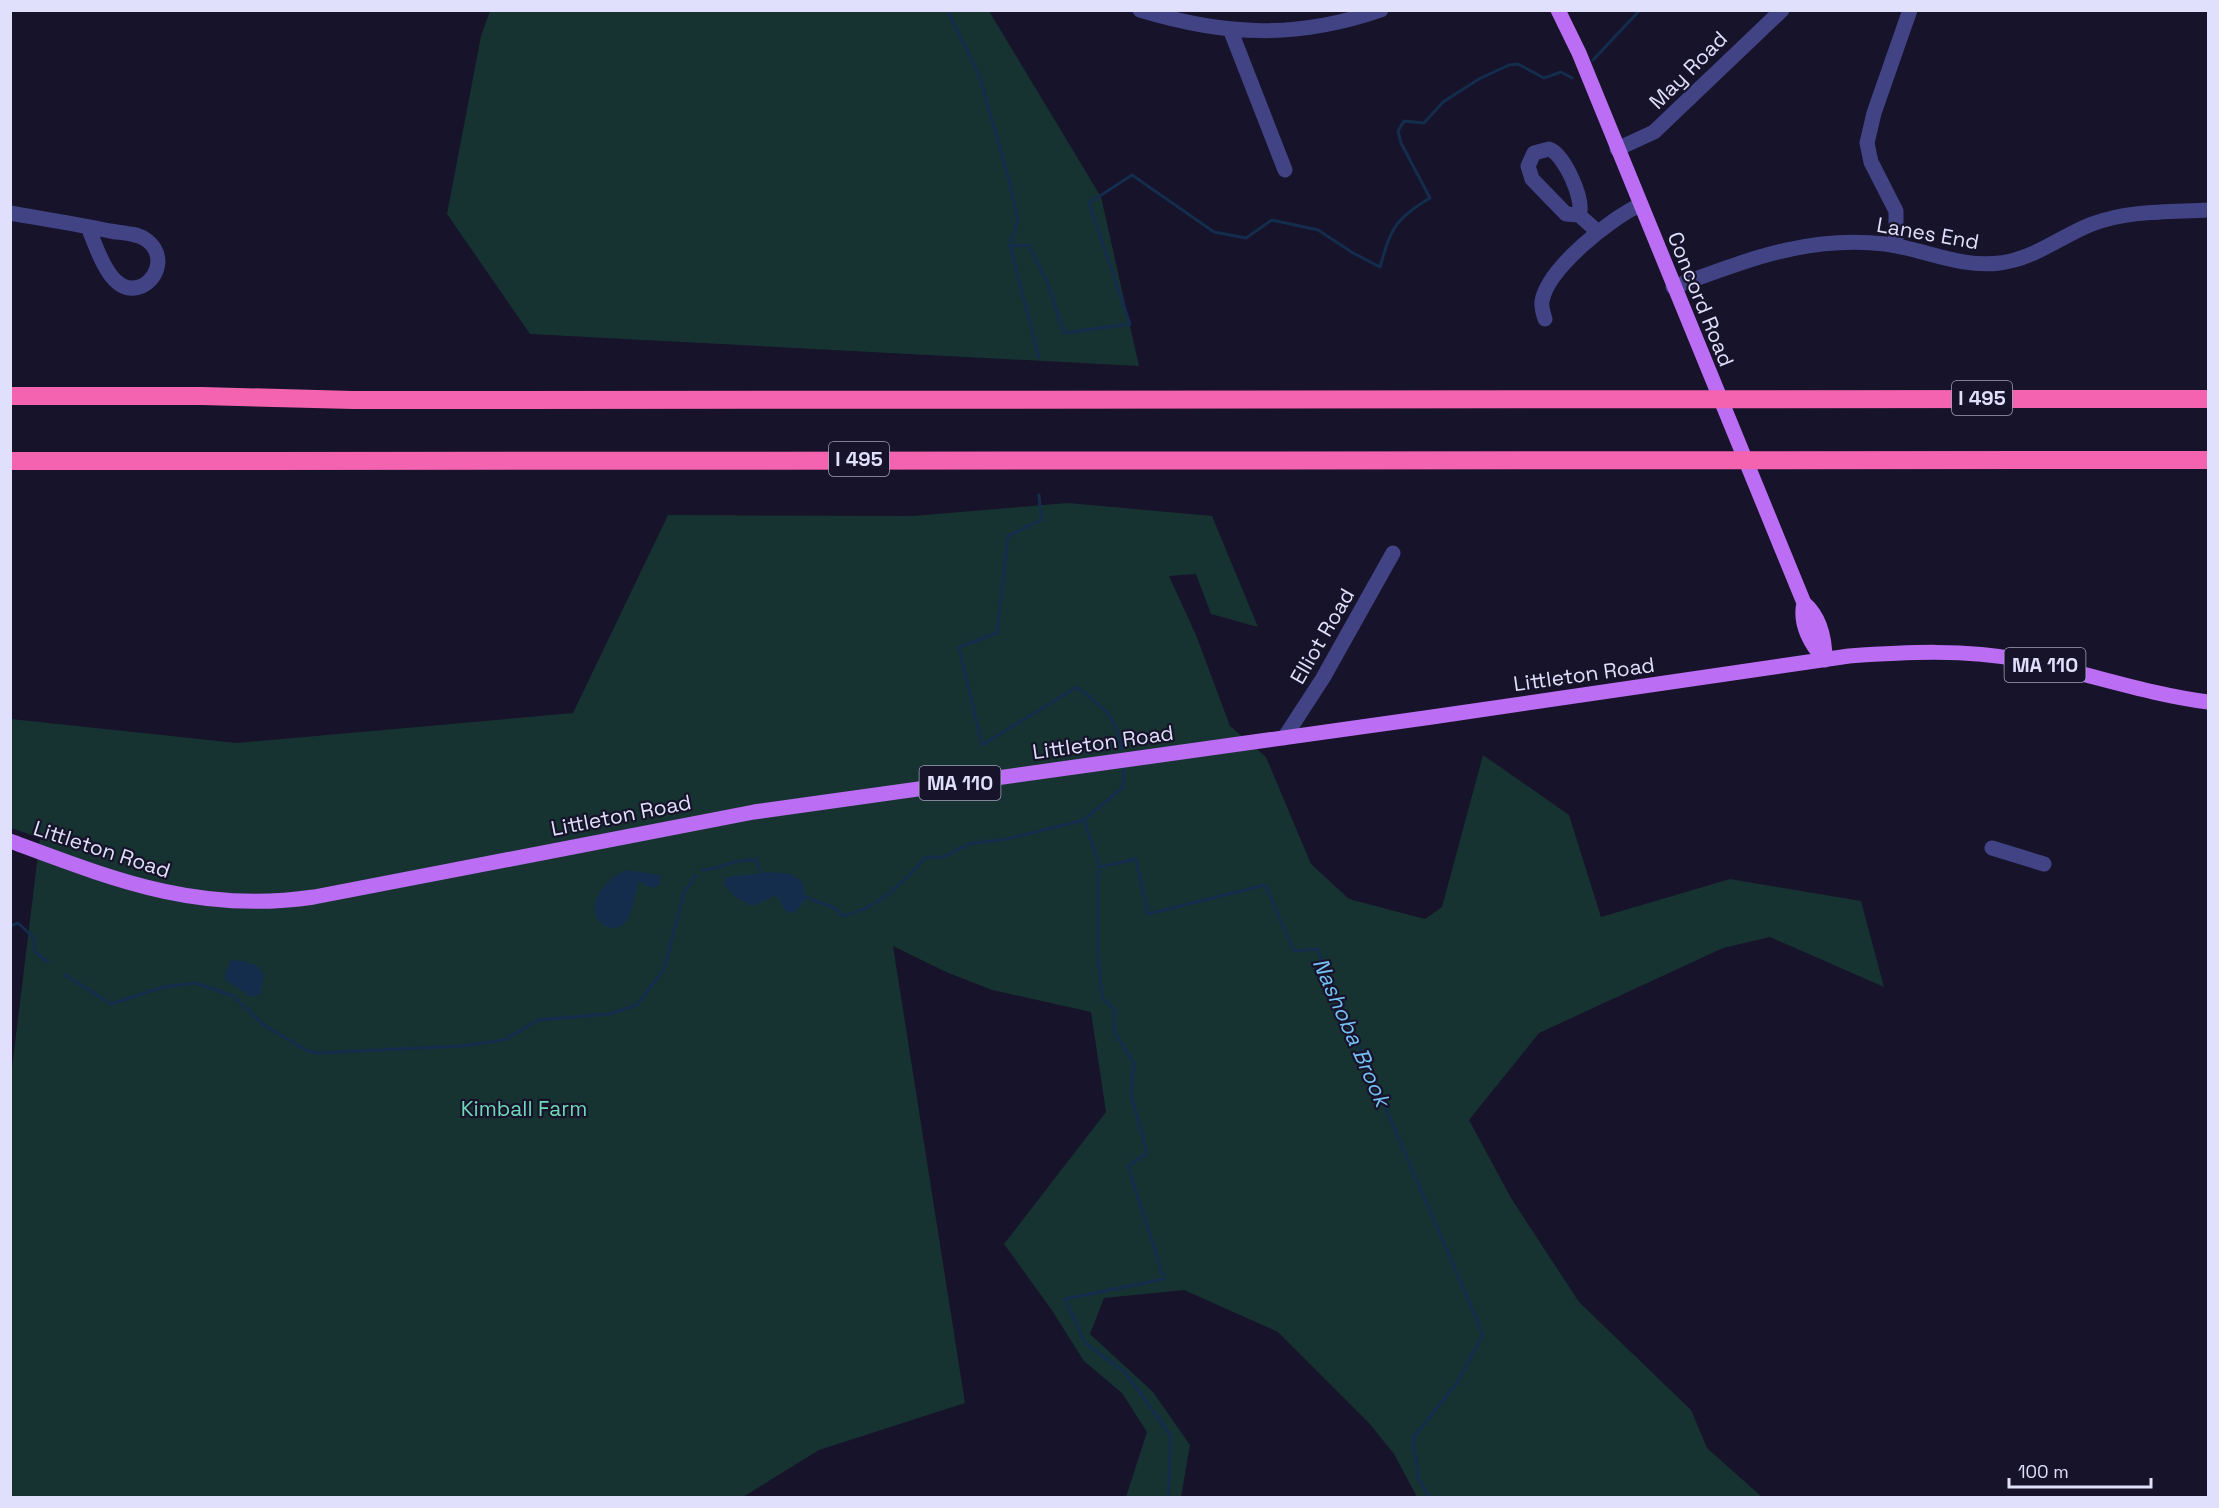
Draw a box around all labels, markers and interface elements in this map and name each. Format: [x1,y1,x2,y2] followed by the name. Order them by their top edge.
[1643,25,1733,115] street label: May Road
[1875,211,1981,255] street label: Lanes End
[1662,228,1740,370] street label: Concord Road
[1952,381,2012,415] road number: I 495
[829,442,889,476] road number: I 495
[1284,583,1360,689] street label: Elliot Road
[2004,648,2086,682] road number: MA 110
[1512,651,1656,697] street label: Littleton Road
[1031,719,1175,765] street label: Littleton Road
[920,766,1000,800] road number: MA 110
[549,788,693,842] street label: Littleton Road
[30,814,174,884] street label: Littleton Road
[1307,953,1398,1113] water label: Nashoba Brook
[461,1095,587,1122] park label: Kimball Farm
[2009,1451,2152,1489] scale bar
[2018,1460,2069,1483] text: 100 m

